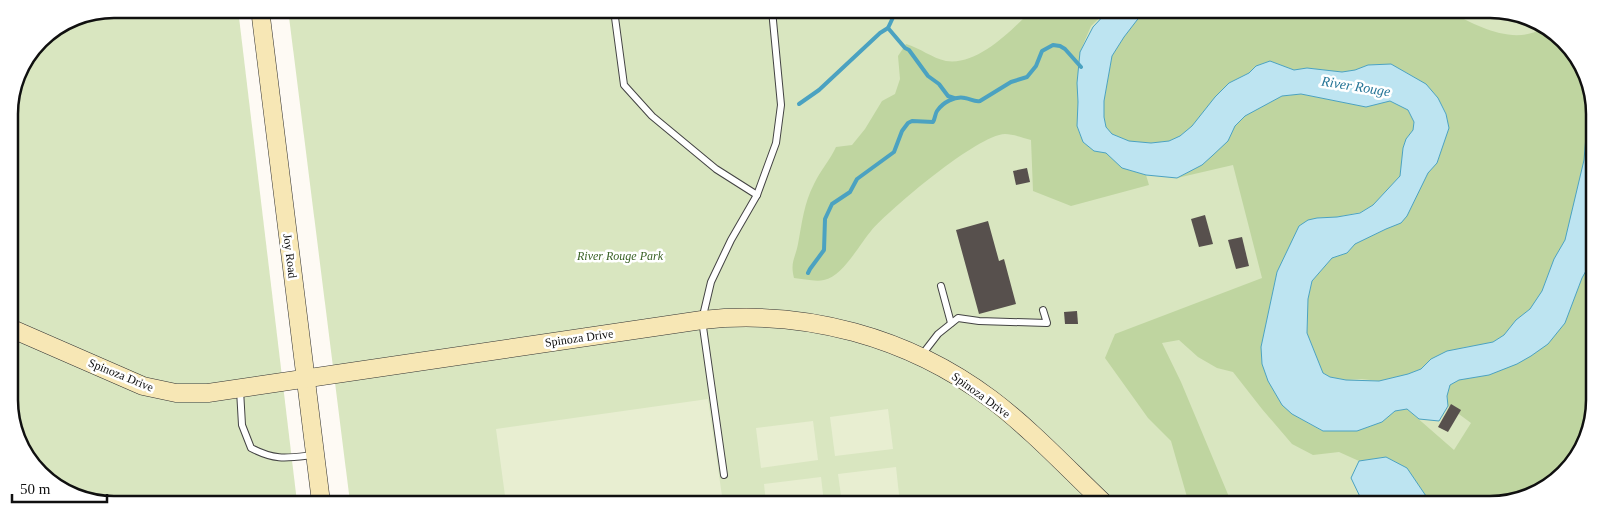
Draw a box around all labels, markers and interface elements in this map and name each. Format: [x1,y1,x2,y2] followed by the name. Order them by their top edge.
[1319,73,1391,99] water label: River Rouge
[280,233,300,279] street label: Joy Road
[576,249,664,263] park label: River Rouge Park
[544,326,614,350] street label: Spinoza Drive
[86,356,156,394] street label: Spinoza Drive
[949,369,1013,421] street label: Spinoza Drive
[12,472,108,504] scale bar
[20,481,51,497] text: 50 m

